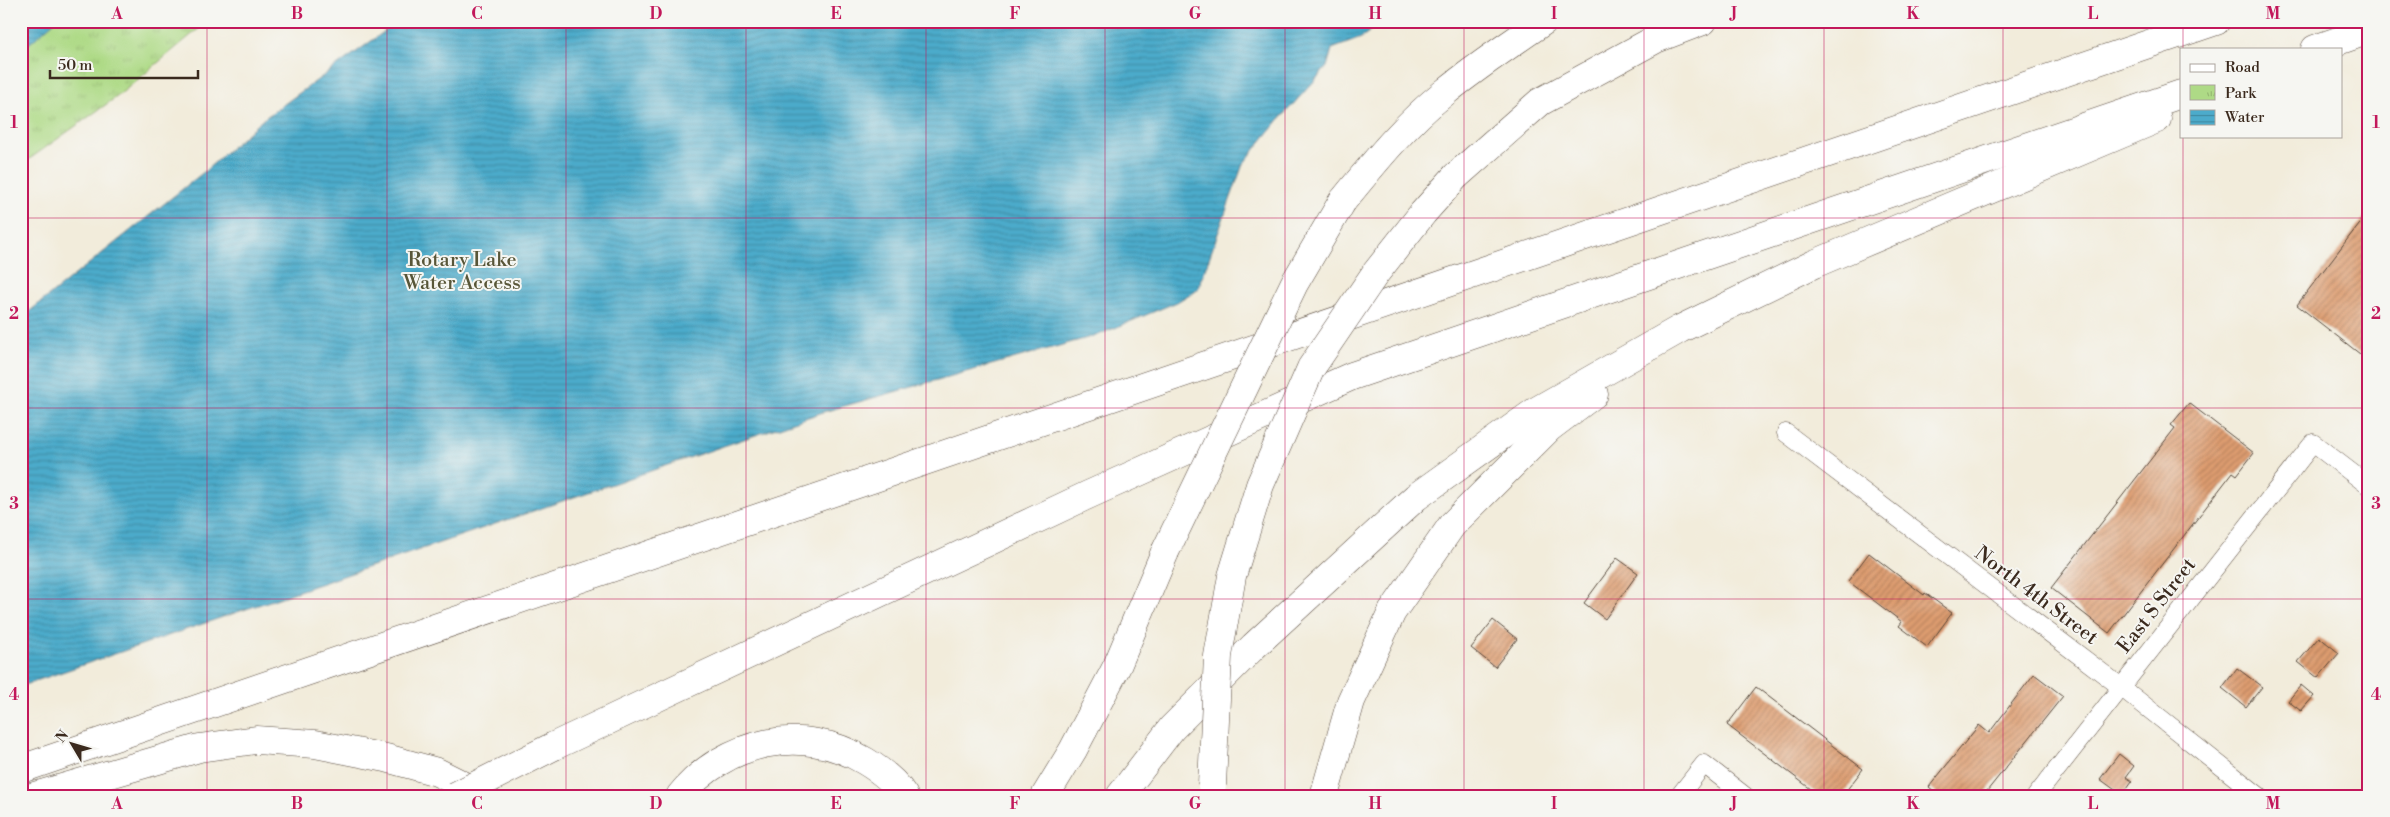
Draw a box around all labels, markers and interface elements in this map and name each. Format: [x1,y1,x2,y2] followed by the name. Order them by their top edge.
[110,4,123,24] text: A
[291,4,303,24] text: B
[471,4,483,24] text: C
[650,4,663,24] text: D
[830,4,842,24] text: E
[1009,4,1021,24] text: F
[1189,4,1202,24] text: G
[1368,4,1382,24] text: H
[1551,4,1557,24] text: I
[1729,4,1737,24] text: J
[1907,4,1921,24] text: K
[2088,4,2099,24] text: L
[2266,4,2281,24] text: M
[50,48,198,80] scale bar
[2180,48,2342,138] legend
[58,56,92,75] text: 50 m
[2225,58,2260,77] text: Road
[2225,84,2257,103] text: Park
[2224,108,2265,127] text: Water
[10,113,18,133] text: 1
[2372,113,2380,133] text: 1
[402,248,521,296] park label: Rotary Lake Water Access
[9,304,19,324] text: 2
[2371,304,2381,324] text: 2
[9,494,19,514] text: 3
[2371,494,2381,514] text: 3
[1969,541,2103,651] street label: North 4th Street
[2112,553,2202,659] street label: East S Street
[9,685,20,705] text: 4
[2371,685,2382,705] text: 4
[48,720,98,770] north arrow
[52,727,73,747] text: N
[110,794,123,814] text: A
[291,794,303,814] text: B
[471,794,483,814] text: C
[650,794,663,814] text: D
[830,794,842,814] text: E
[1009,794,1021,814] text: F
[1189,794,1202,814] text: G
[1368,794,1382,814] text: H
[1551,794,1557,814] text: I
[1729,794,1737,814] text: J
[1907,794,1921,814] text: K
[2088,794,2099,814] text: L
[2266,794,2281,814] text: M

